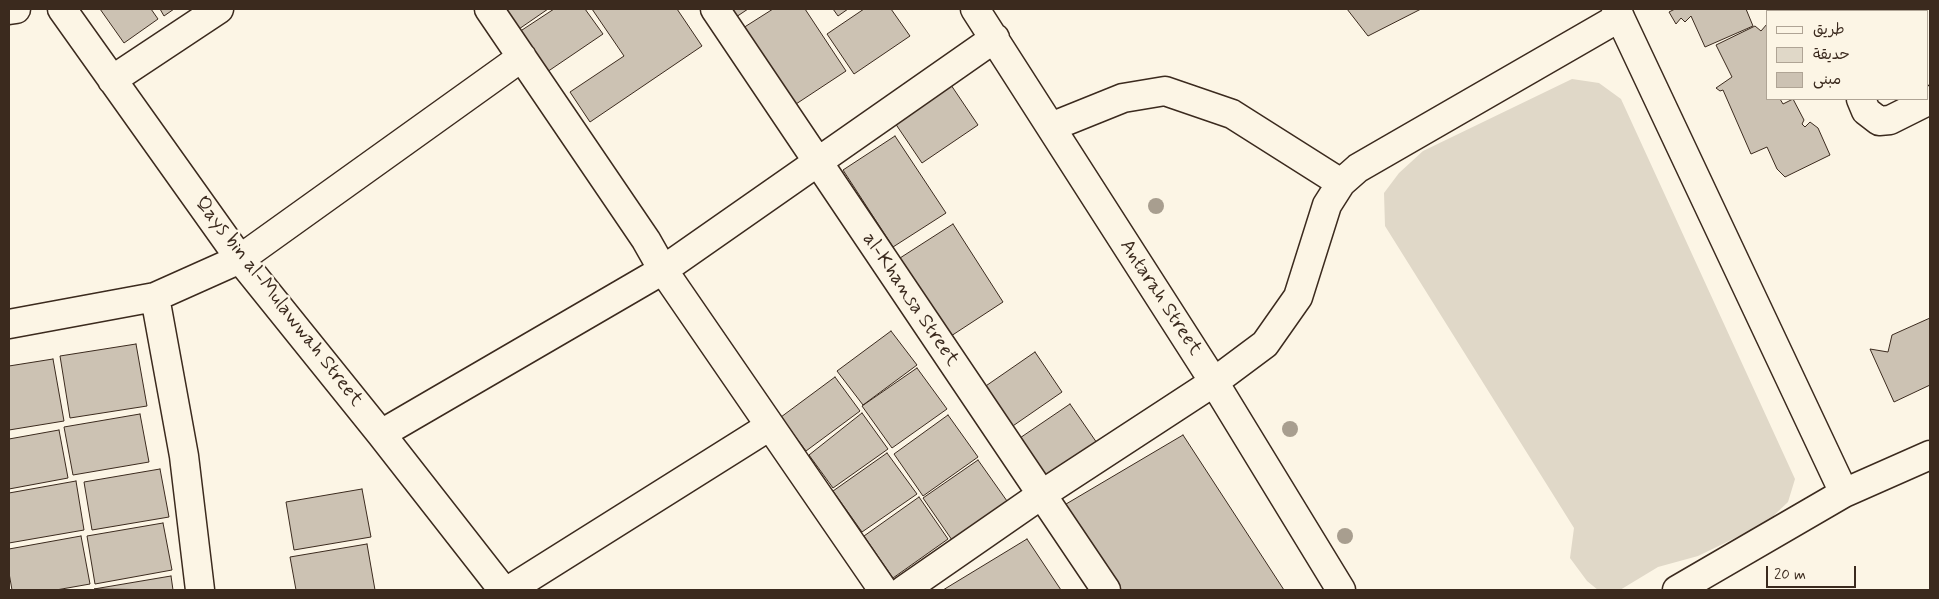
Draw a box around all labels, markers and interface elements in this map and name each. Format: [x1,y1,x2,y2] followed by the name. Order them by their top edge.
[1766,10,1929,100] legend
[1813,20,1845,40] text: طريق
[1813,45,1850,65] text: حديقة
[1813,70,1841,90] text: مبنى
[189,192,367,412] street label: Qays bin al-Mulawwah Street
[856,229,964,371] street label: al-Khansa Street
[1114,236,1206,360] street label: Antarah Street
[1769,556,1859,588] scale bar
[1774,565,1806,585] text: 20 m

